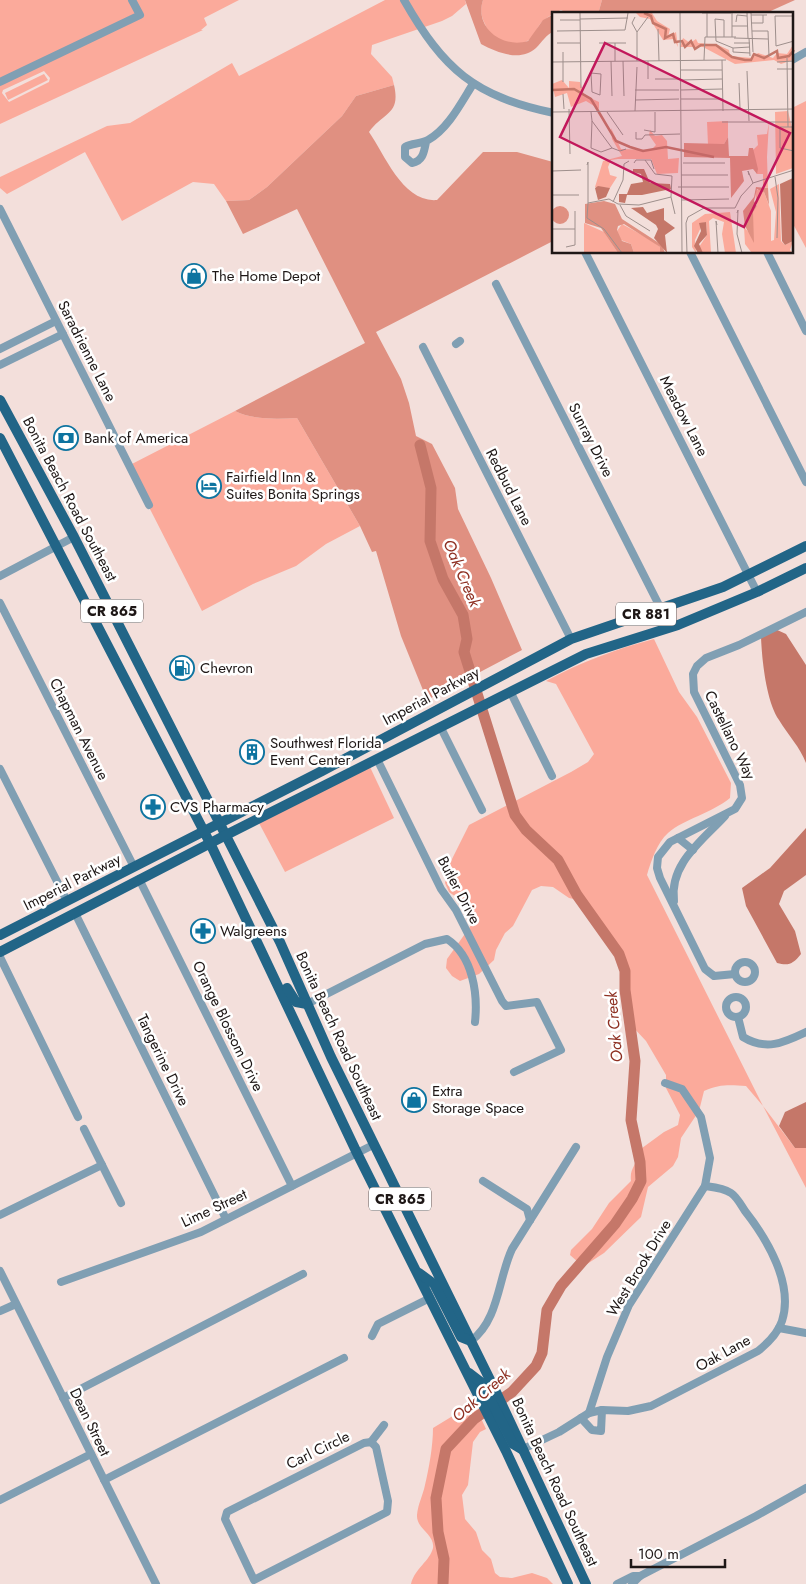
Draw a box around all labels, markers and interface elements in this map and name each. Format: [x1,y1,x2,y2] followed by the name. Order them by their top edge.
[552,12,794,254] inset map
[181,263,207,289] shop icon: The Home Depot
[212,265,321,287] place label: The Home Depot
[52,297,122,406] street label: Saradrienne Lane
[654,372,714,460] street label: Meadow Lane
[563,399,619,481] street label: Sunray Drive
[17,413,123,586] street label: Bonita Beach Road Southeast
[53,425,79,451] bank icon: Bank of America
[84,427,188,449] place label: Bank of America
[480,445,538,530] street label: Redbud Lane
[226,466,360,505] place label: Fairfield Inn & Suites Bonita Springs
[196,473,222,499] hotel icon: Fairfield Inn & Suites Bonita Springs
[437,536,487,611] water label: Oak Creek
[81,600,143,622] road number: CR 865
[616,602,676,626] road number: CR 881
[169,655,195,681] fuel station icon: Chevron
[200,657,253,679] place label: Chevron
[379,661,484,731] street label: Imperial Parkway
[44,674,114,784] street label: Chapman Avenue
[699,687,761,784] street label: Castellano Way
[270,732,381,771] place label: Southwest Florida Event Center
[239,739,265,765] building icon: Southwest Florida Event Center
[140,794,166,820] pharmacy icon: CVS Pharmacy
[170,796,264,818] place label: CVS Pharmacy
[19,848,125,916] street label: Imperial Parkway
[432,852,486,928] street label: Butler Drive
[190,918,216,944] pharmacy icon: Walgreens
[220,920,287,942] place label: Walgreens
[290,948,388,1124] street label: Bonita Beach Road Southeast
[187,957,269,1095] street label: Orange Blossom Drive
[599,989,629,1064] water label: Oak Creek
[131,1011,195,1110] street label: Tangerine Drive
[432,1080,524,1119] place label: Extra Storage Space
[401,1087,427,1113] shop icon: Extra Storage Space
[177,1183,251,1233] street label: Lime Street
[369,1188,431,1210] road number: CR 865
[601,1215,677,1321] street label: West Brook Drive
[692,1329,755,1377] street label: Oak Lane
[447,1362,516,1427] water label: Oak Creek
[64,1384,116,1460] street label: Dean Street
[506,1394,604,1570] street label: Bonita Beach Road Southeast
[283,1425,354,1475] street label: Carl Circle
[631,1536,725,1568] scale bar
[638,1543,679,1565] text: 100 m

